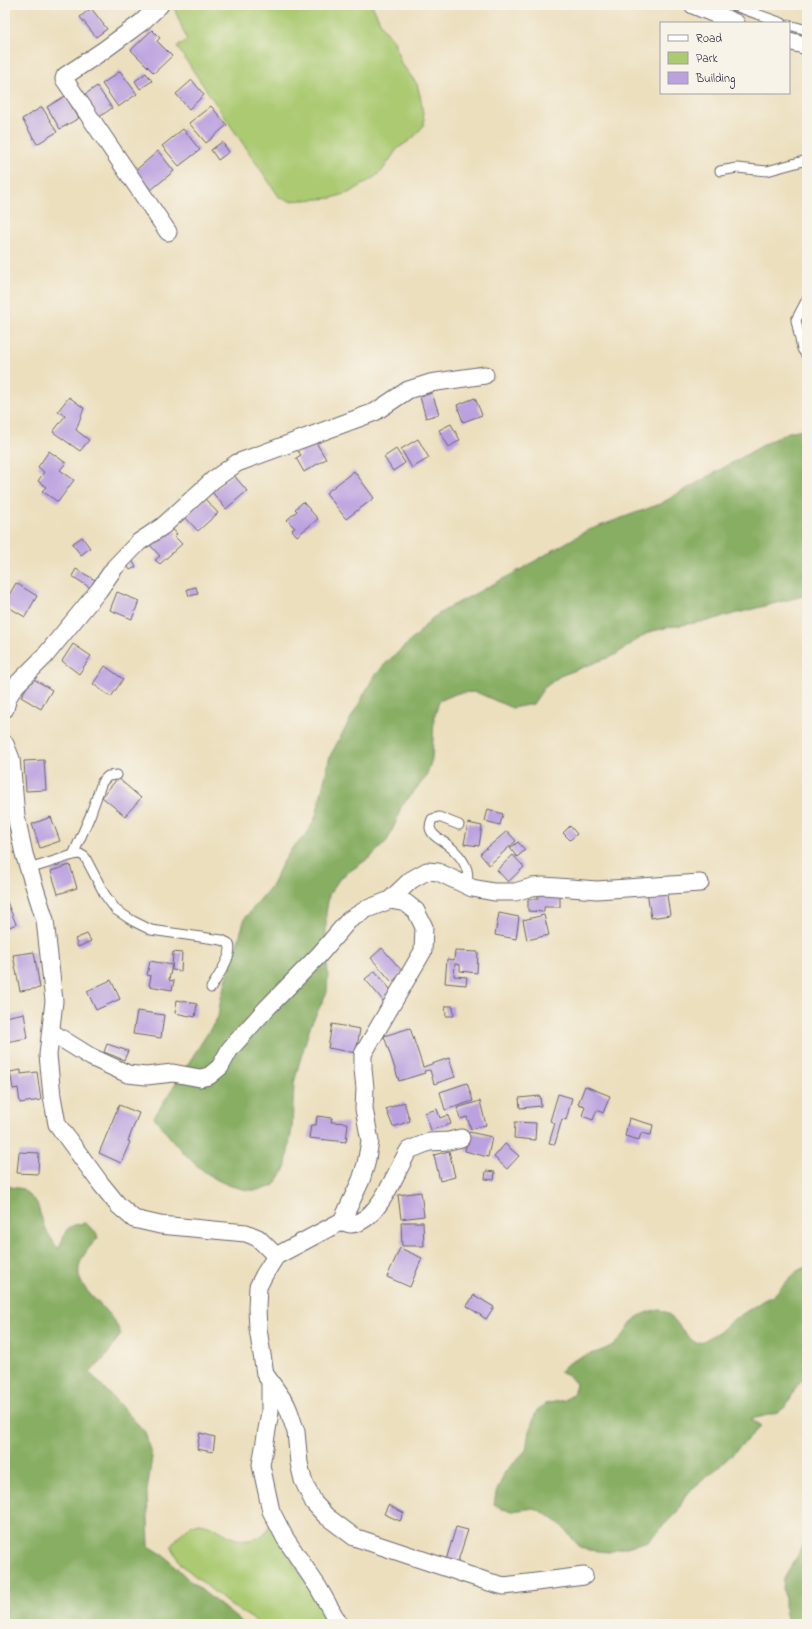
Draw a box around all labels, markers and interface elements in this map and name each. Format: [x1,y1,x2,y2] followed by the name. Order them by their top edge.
[660,22,790,94] legend
[696,30,722,48] text: Road
[696,50,718,68] text: Park
[695,70,735,89] text: Building

